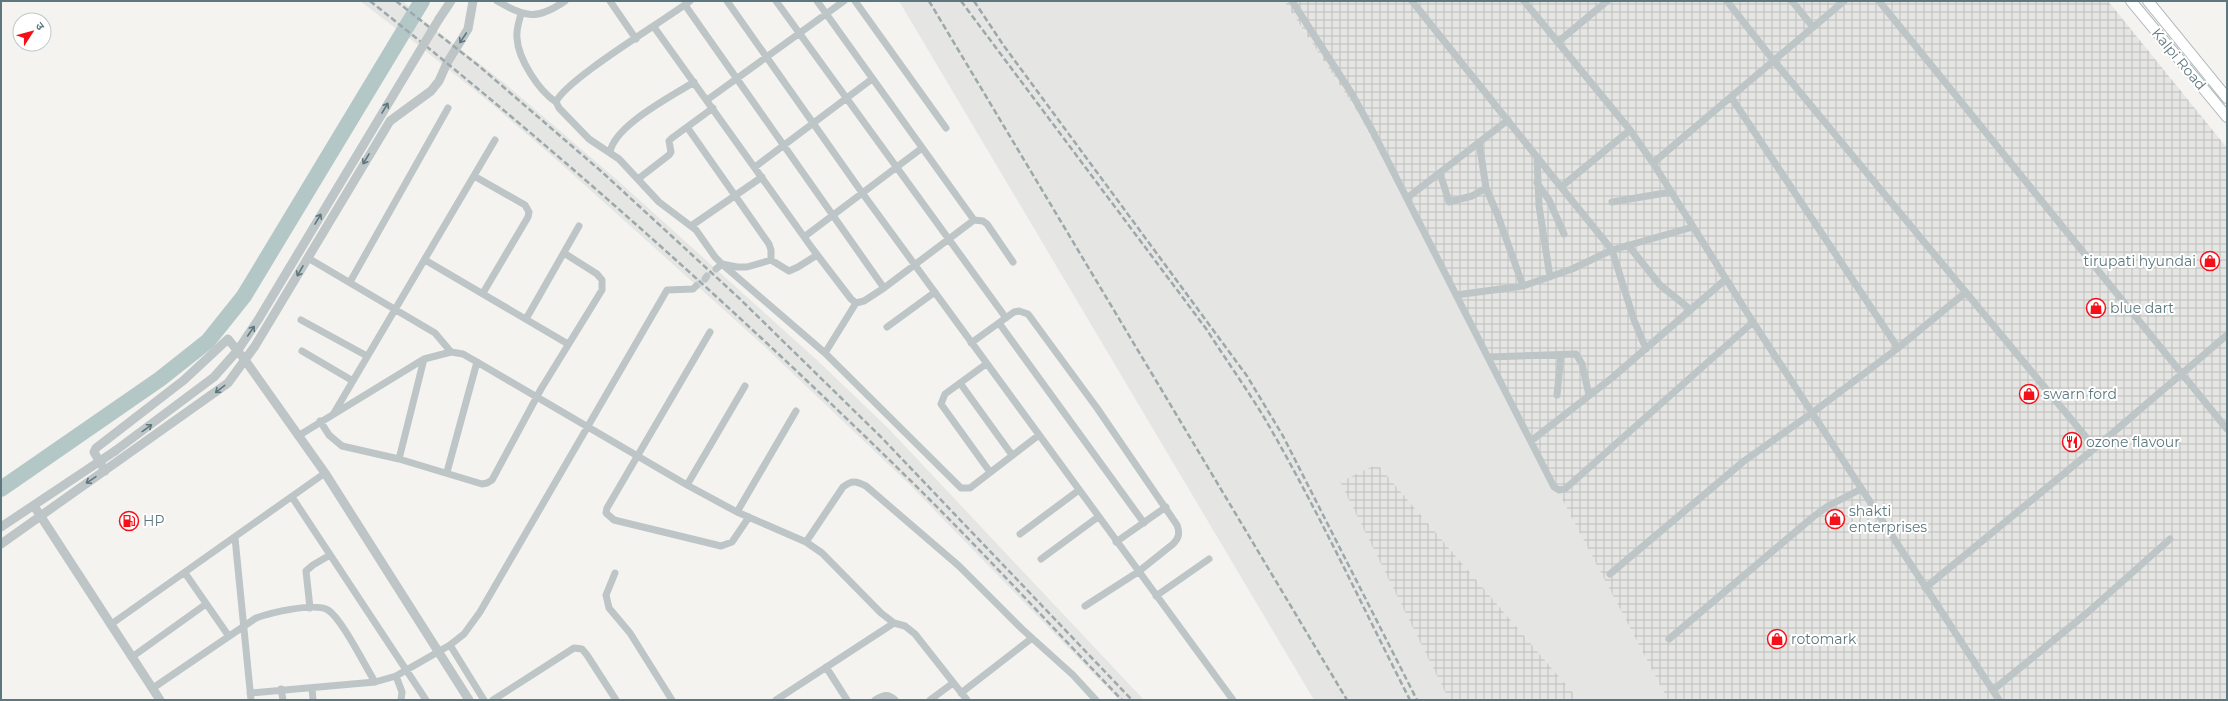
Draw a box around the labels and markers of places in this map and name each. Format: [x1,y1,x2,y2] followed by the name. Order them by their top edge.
[2199,250,2221,272] shop icon: tirupati hyundai
[2084,252,2196,270] place label: tirupati hyundai
[2085,297,2107,319] shop icon: blue dart
[2110,299,2174,317] place label: blue dart
[2018,383,2040,405] shop icon: swarn ford
[2043,385,2117,403] place label: swarn ford
[2061,431,2083,453] restaurant icon: ozone flavour
[2086,433,2180,451] place label: ozone flavour
[1849,502,1927,536] place label: shakti enterprises
[1824,508,1846,530] shop icon: shakti enterprises
[118,510,140,532] fuel station icon: HP
[143,512,164,530] place label: HP
[1766,628,1788,650] shop icon: rotomark
[1791,630,1857,648] place label: rotomark

